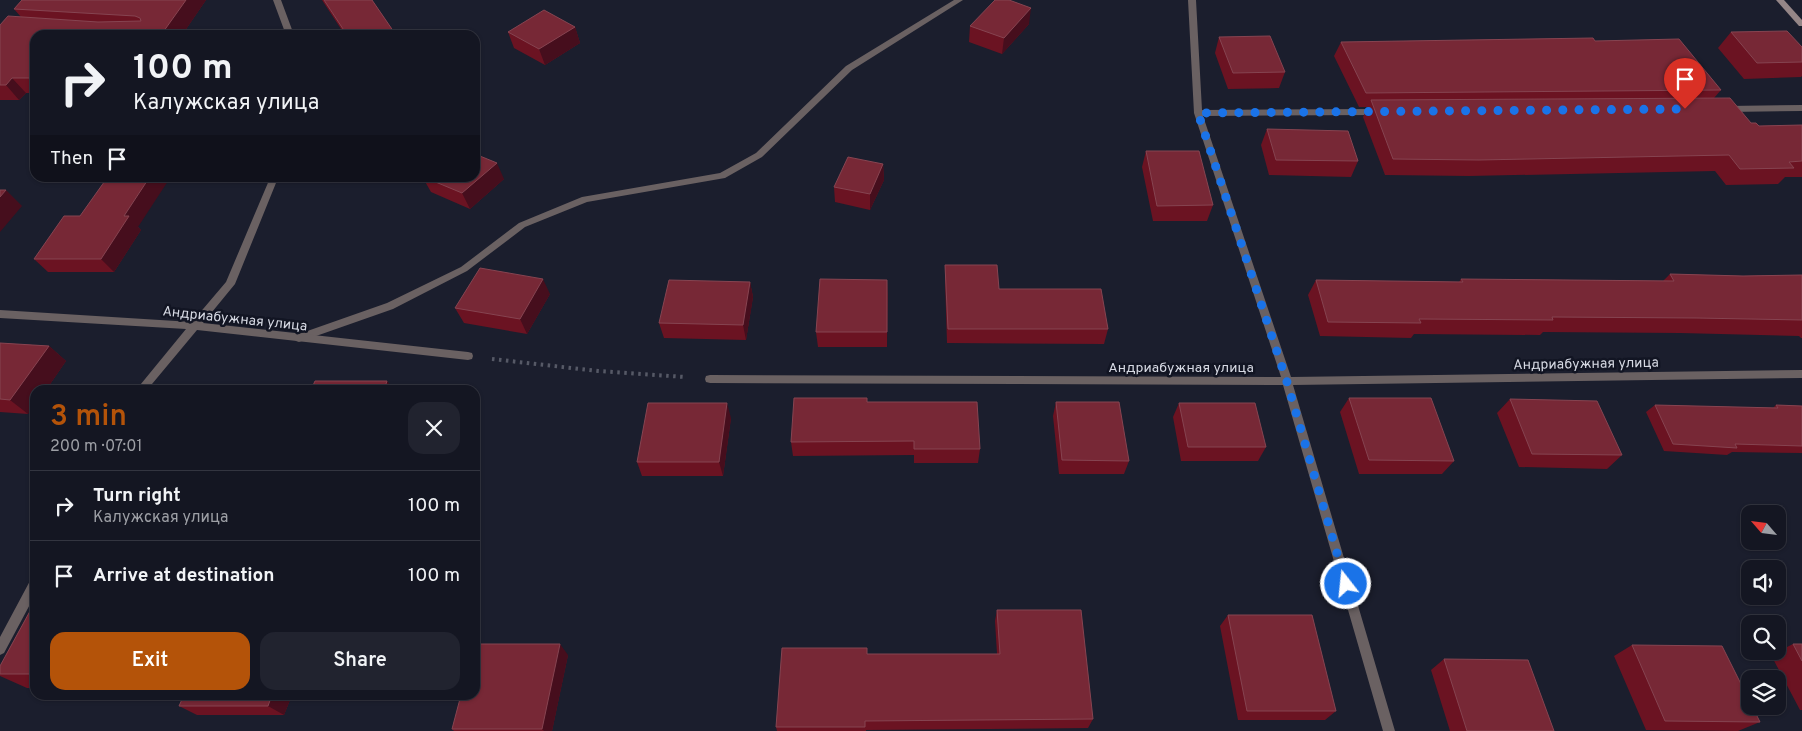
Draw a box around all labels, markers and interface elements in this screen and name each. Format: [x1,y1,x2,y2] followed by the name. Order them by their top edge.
[133,47,233,91] text: 100 m
[50,50,115,115] icon: right
[1664,58,1706,109] pin
[1671,65,1699,93] icon: arrive
[133,90,319,117] text: Калужская улица
[103,145,131,173] icon: arrive
[50,147,93,171] text: Then
[162,303,308,336] street label: Андриабужная улица
[1513,355,1659,374] street label: Андриабужная улица
[1108,360,1254,377] street label: Андриабужная улица
[50,399,127,436] text: 3 min
[408,402,460,454] button: close
[50,437,142,457] text: 200 m · 07:01
[93,484,181,508] text: Turn right
[50,492,78,520] icon: right
[408,494,460,518] text: 100 m
[1741,505,1786,550] north arrow
[1741,505,1786,715] map controls
[93,508,229,528] text: Калужская улица
[1319,557,1371,609] position arrow
[1741,560,1786,605] button: sound
[50,562,78,590] icon: arrive
[93,564,274,588] text: Arrive at destination
[408,564,460,588] text: 100 m
[1741,615,1786,660] button: search
[50,632,250,690] button: Exit
[260,632,460,690] button: Share
[1741,670,1786,715] button: layers

